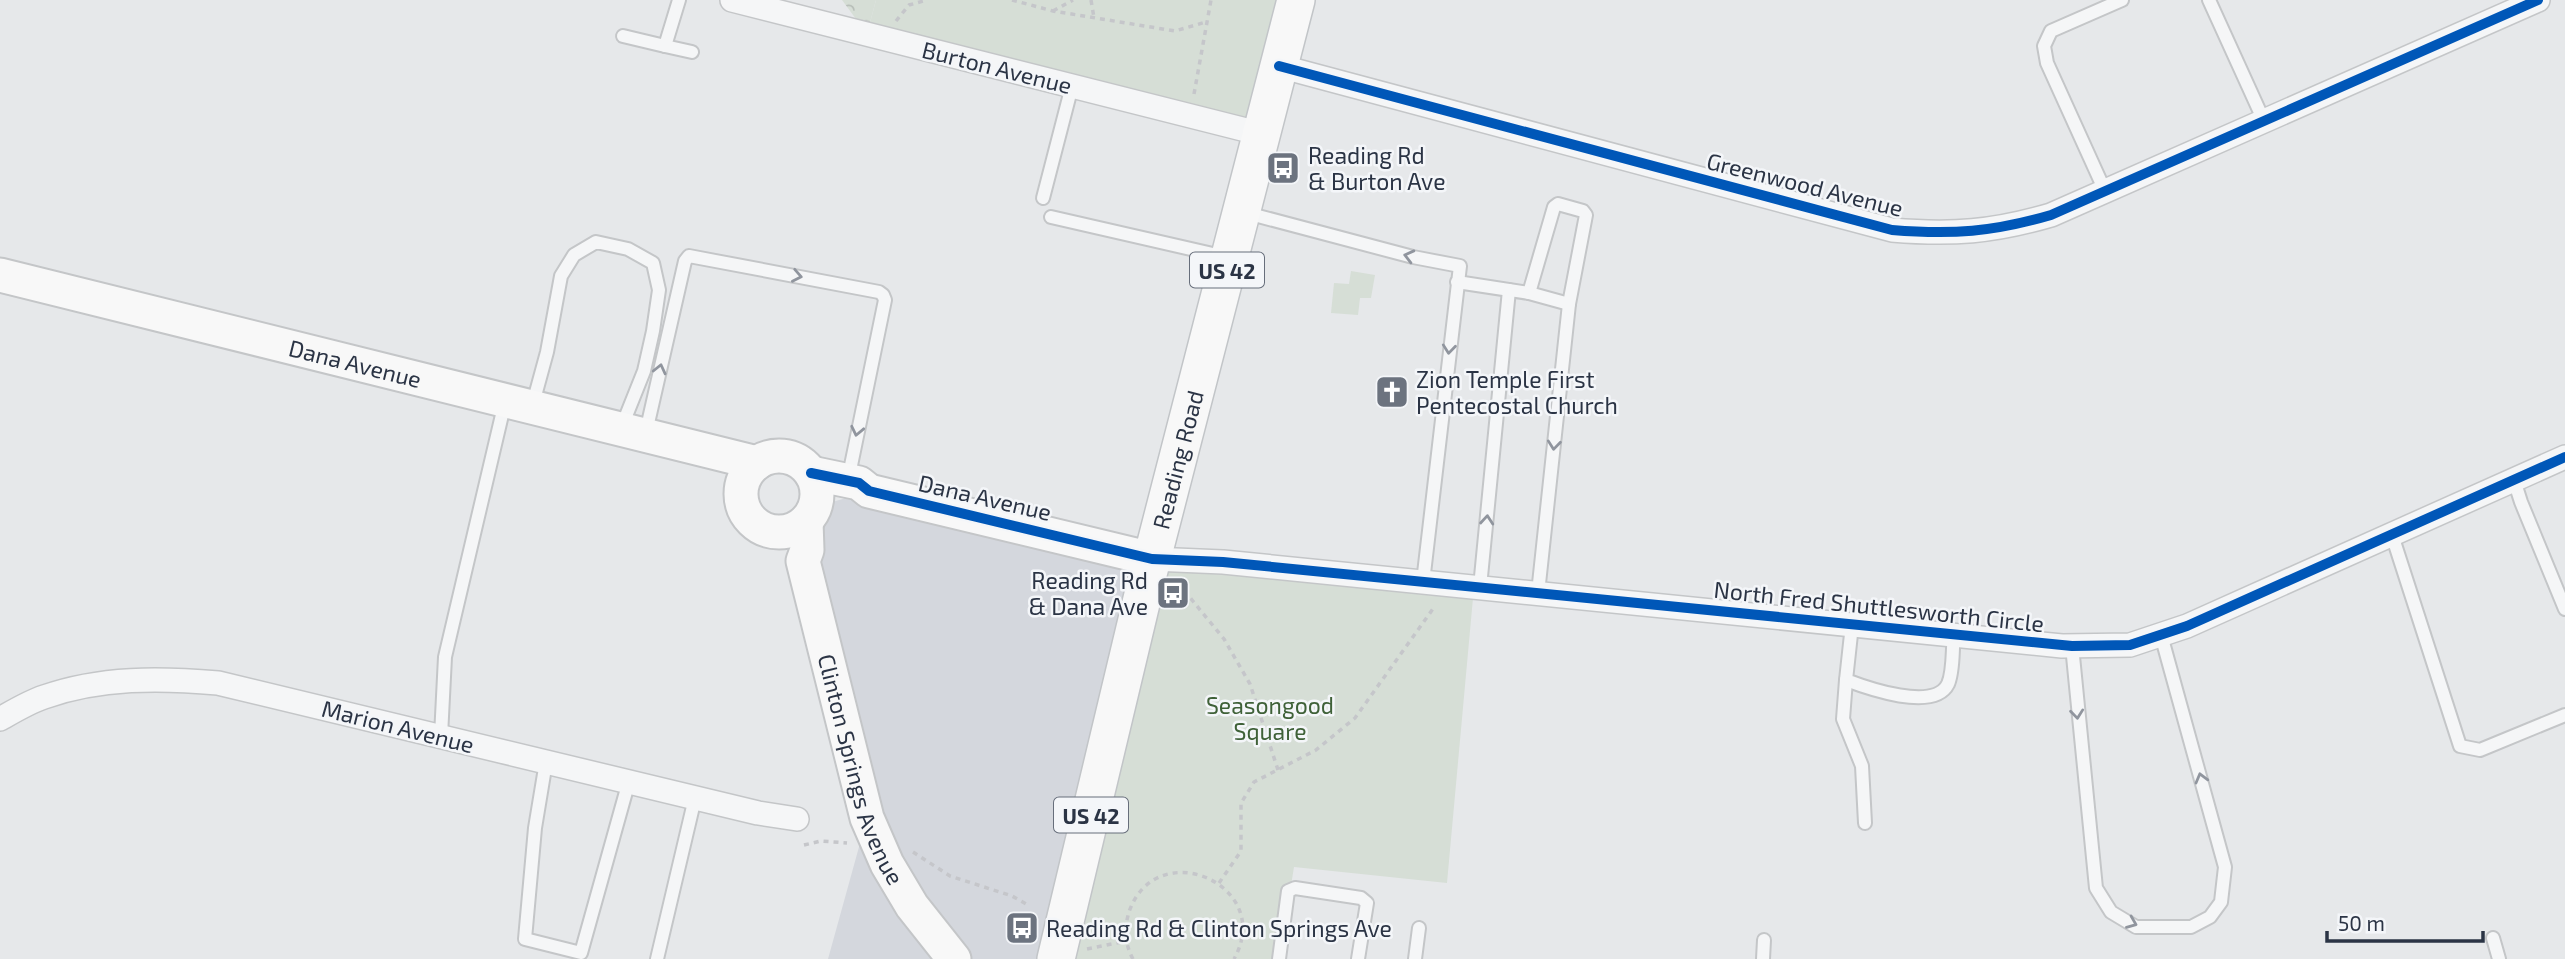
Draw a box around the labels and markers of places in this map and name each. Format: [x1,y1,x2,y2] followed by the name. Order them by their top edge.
[1308,141,1446,195] place label: Reading Rd & Burton Ave
[1264,149,1302,187] bus stop icon: Reading Rd & Burton Ave
[1416,365,1618,419] place label: Zion Temple First Pentecostal Church
[1373,373,1411,411] church icon: Zion Temple First Pentecostal Church
[1028,566,1148,620] place label: Reading Rd & Dana Ave
[1154,574,1192,612] bus stop icon: Reading Rd & Dana Ave
[1003,909,1041,947] bus stop icon: Reading Rd & Clinton Springs Ave
[1046,914,1392,942] place label: Reading Rd & Clinton Springs Ave

